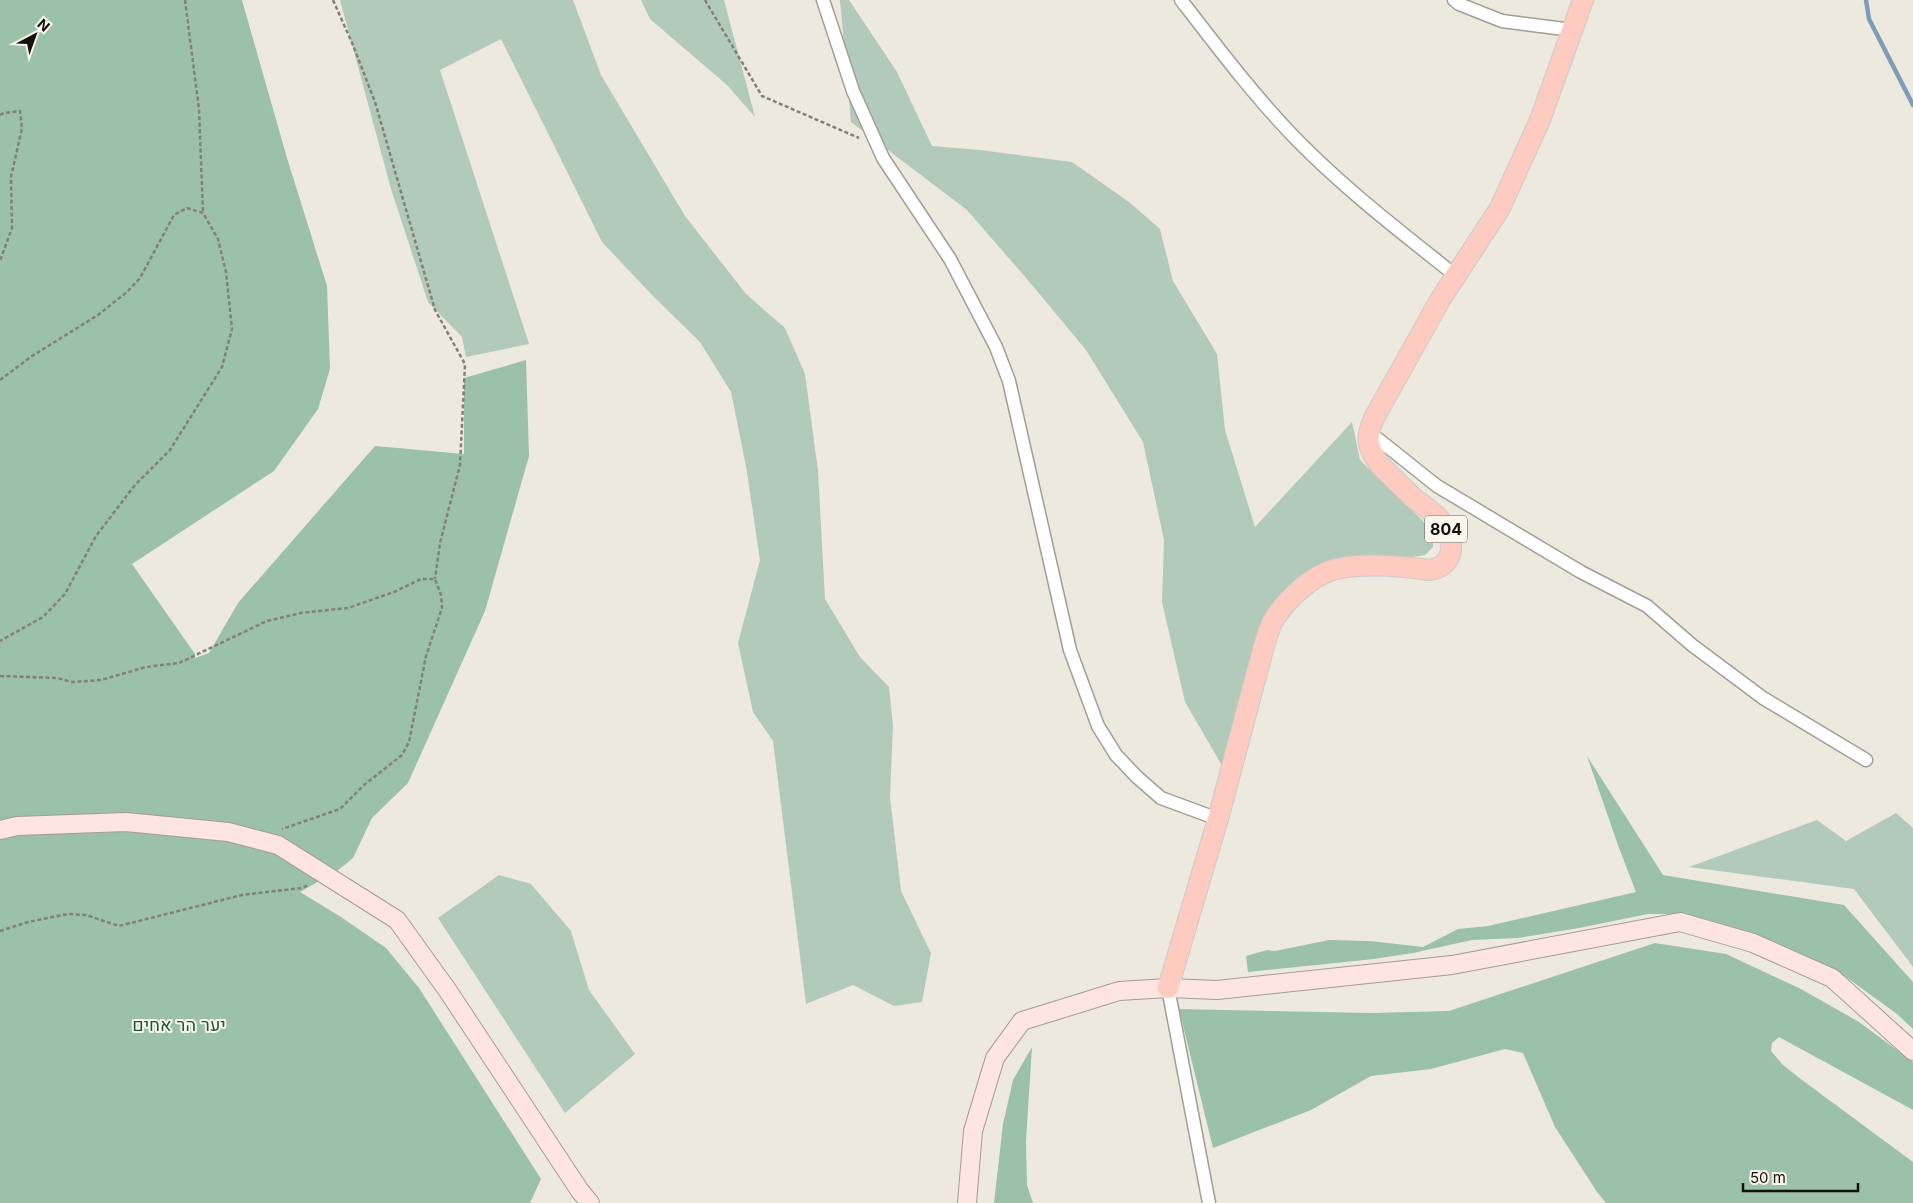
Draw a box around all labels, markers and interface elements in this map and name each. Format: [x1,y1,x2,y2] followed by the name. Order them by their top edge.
[10,10,60,60] north arrow
[34,15,53,35] text: N
[1425,516,1467,542] road number: 804
[132,1014,226,1035] park label: יער הר אחים
[1743,1160,1858,1192] scale bar
[1750,1168,1786,1187] text: 50 m

